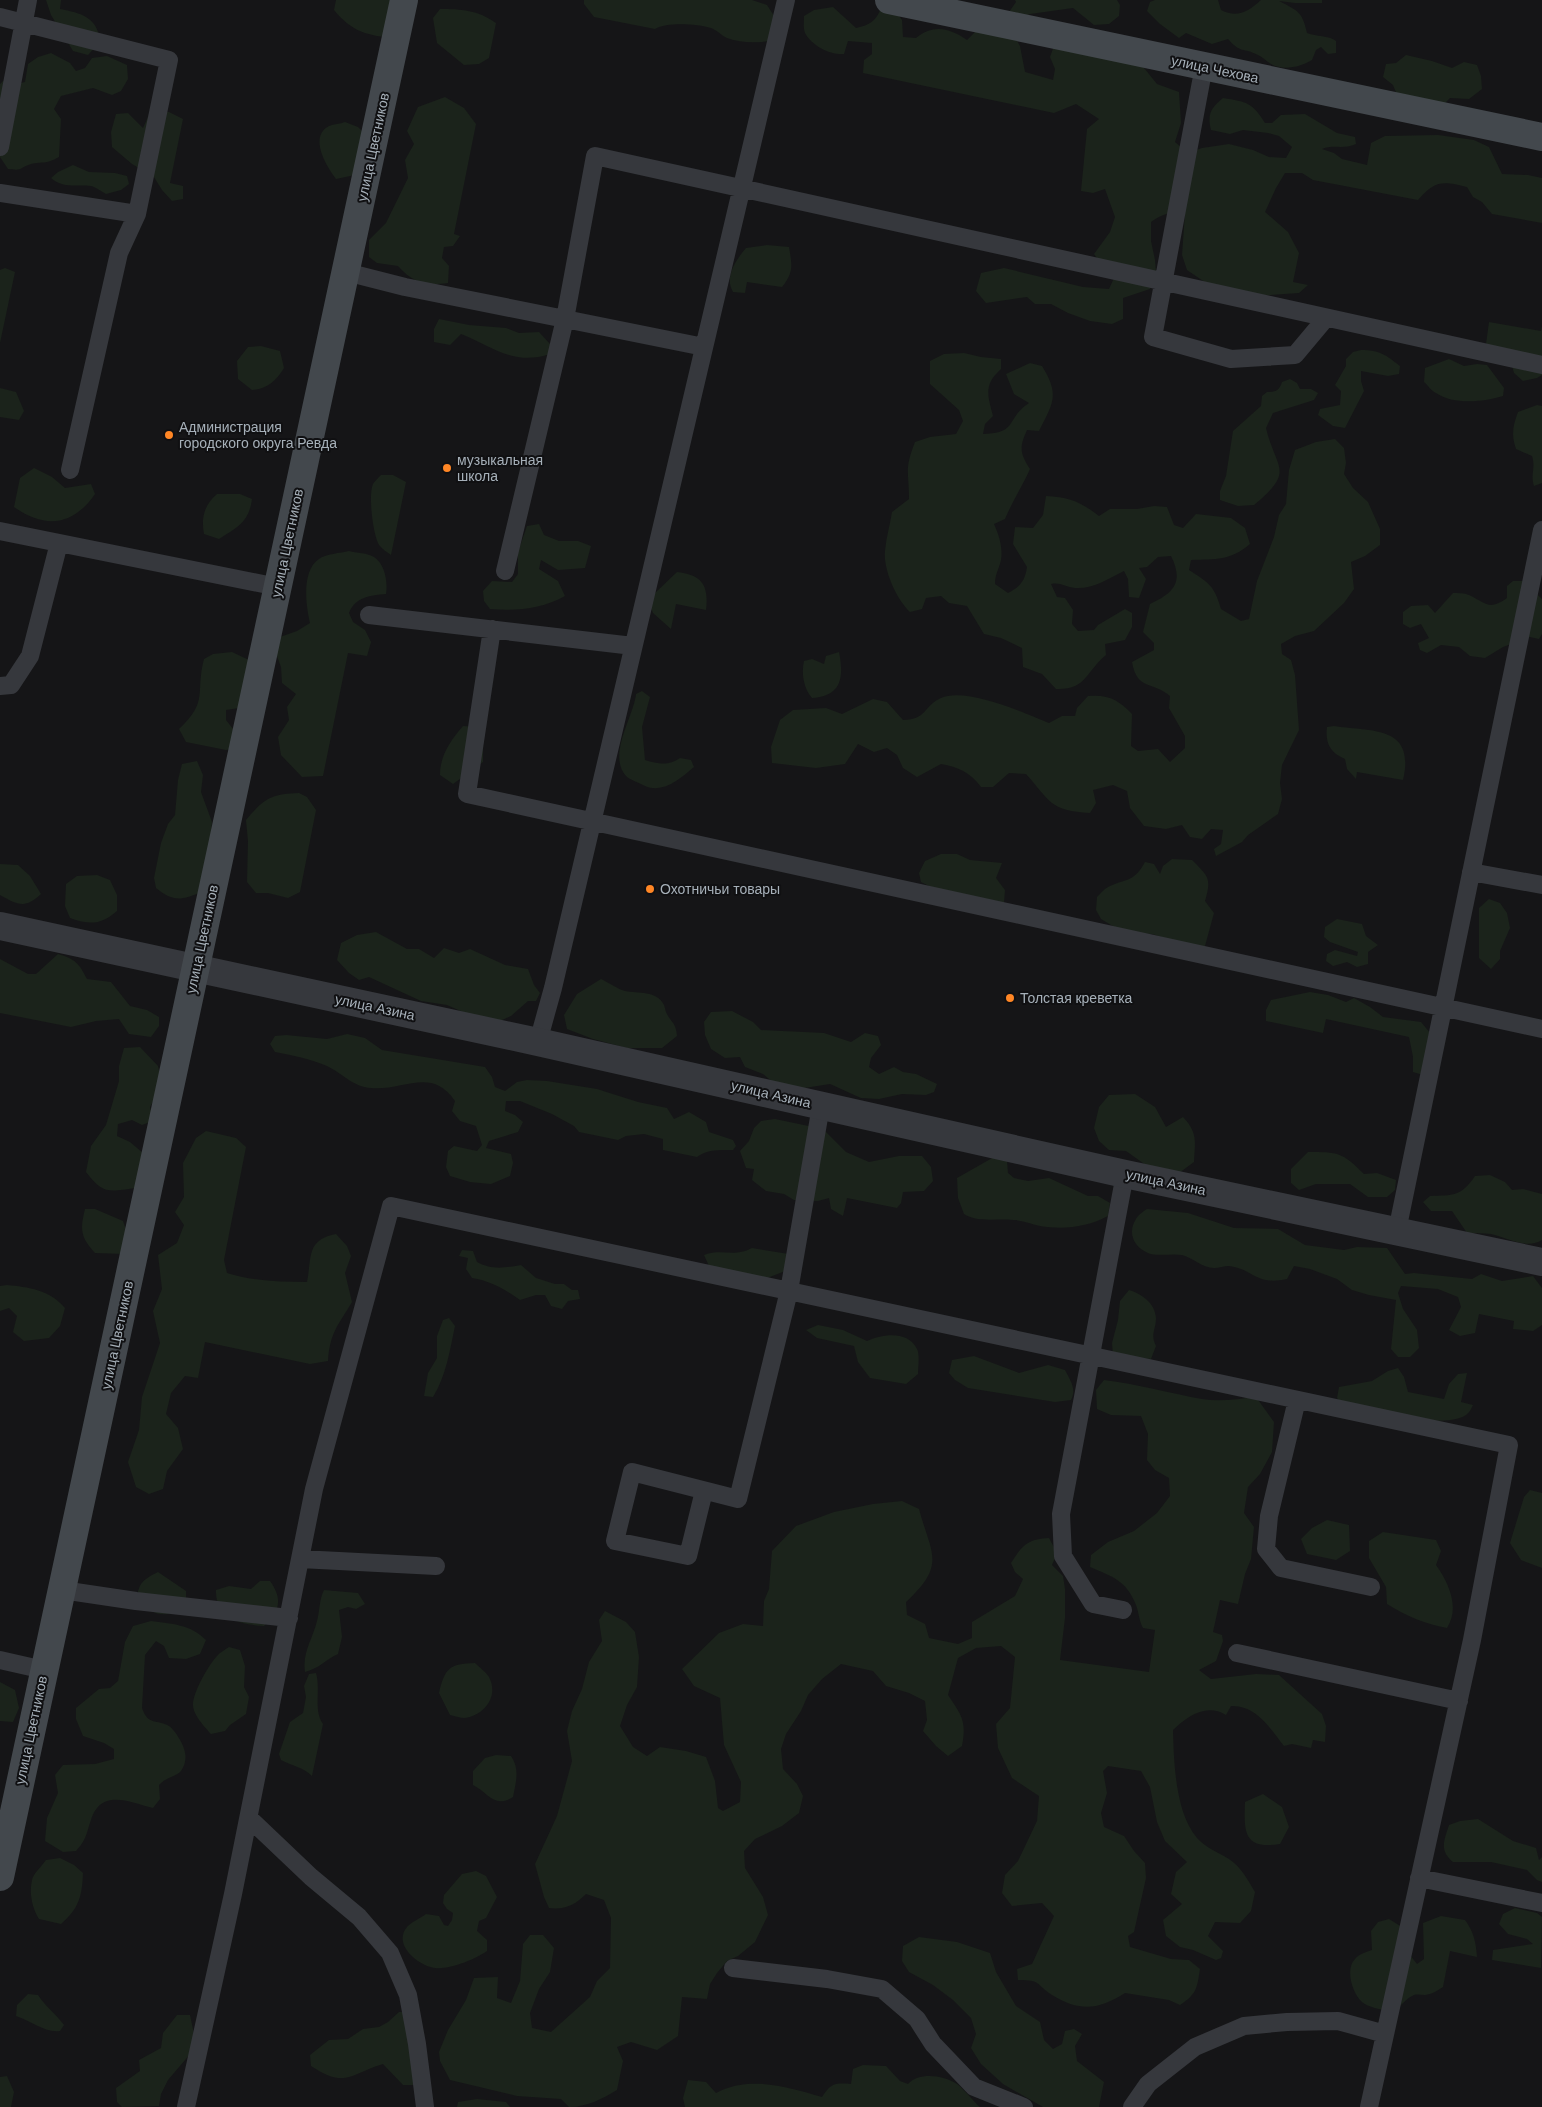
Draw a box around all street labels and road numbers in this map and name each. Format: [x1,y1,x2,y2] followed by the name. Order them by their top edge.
[1170,51,1260,87] street label: улица Чехова
[353,91,393,203] street label: улица Цветников
[267,487,307,599] street label: улица Цветников
[182,883,222,995] street label: улица Цветников
[333,990,417,1024] street label: улица Азина
[729,1076,813,1112] street label: улица Азина
[1124,1165,1208,1199] street label: улица Азина
[97,1279,137,1391] street label: улица Цветников
[11,1674,51,1786] street label: улица Цветников

